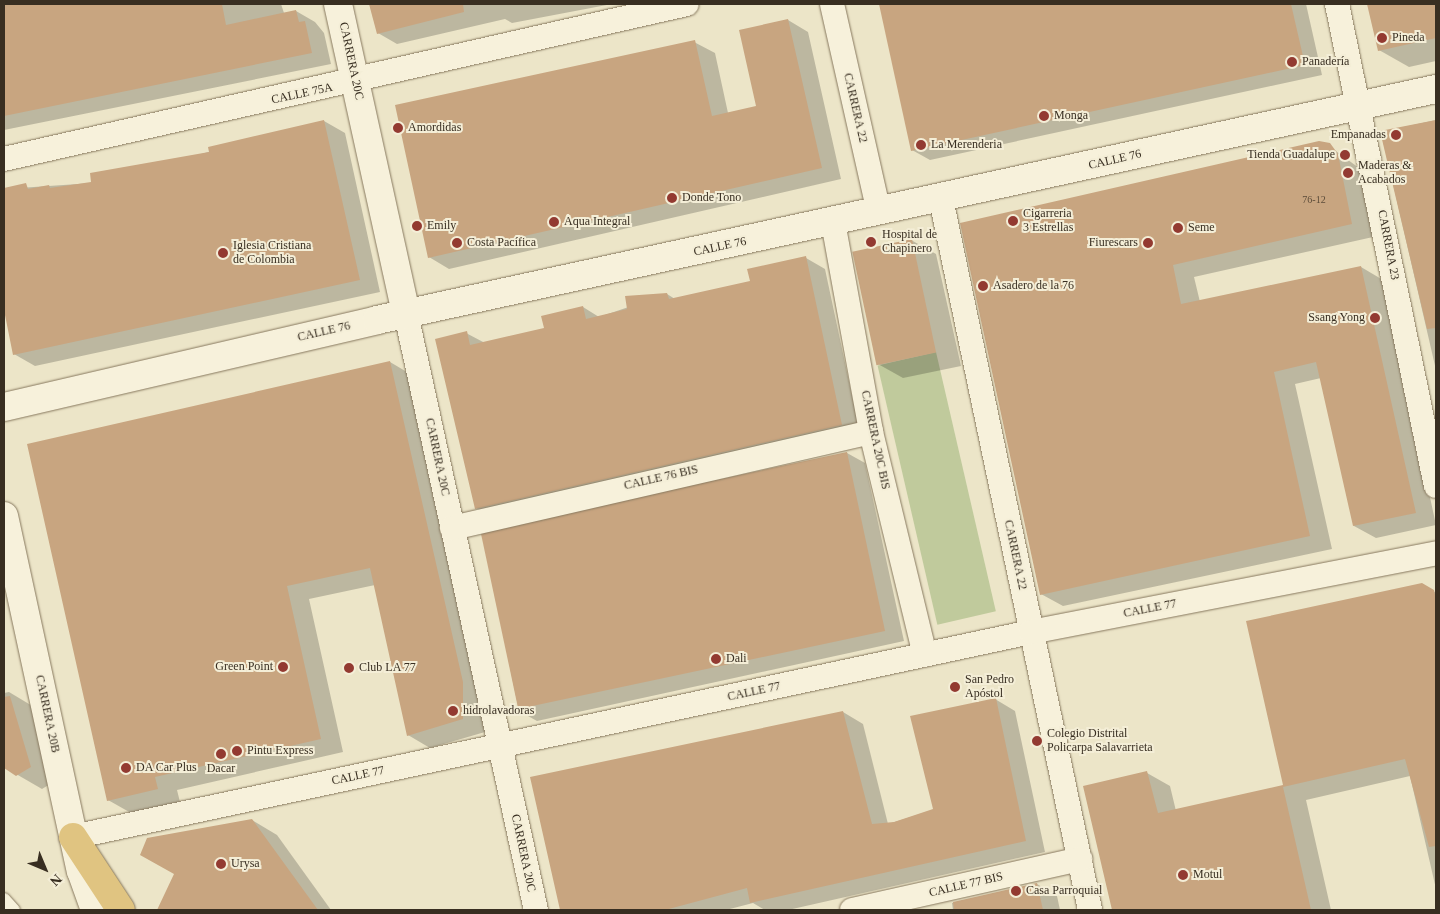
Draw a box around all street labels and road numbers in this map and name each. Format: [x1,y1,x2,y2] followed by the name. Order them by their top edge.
[336,21,366,101] street label: CARRERA 20C
[840,71,870,145] street label: CARRERA 22
[270,80,334,108] street label: CALLE 75A
[1087,147,1143,173] street label: CALLE 76
[1374,208,1402,282] street label: CARRERA 23
[692,234,748,260] street label: CALLE 76
[296,319,352,345] street label: CALLE 76
[857,389,893,491] street label: CARRERA 20C BIS
[422,417,452,497] street label: CARRERA 20C
[623,463,699,493] street label: CALLE 76 BIS
[1001,518,1029,592] street label: CARRERA 22
[1122,597,1178,621] street label: CALLE 77
[32,674,62,754] street label: CARRERA 20B
[726,679,782,705] street label: CALLE 77
[330,763,386,789] street label: CALLE 77
[508,813,538,893] street label: CARRERA 20C
[928,870,1004,900] street label: CALLE 77 BIS

